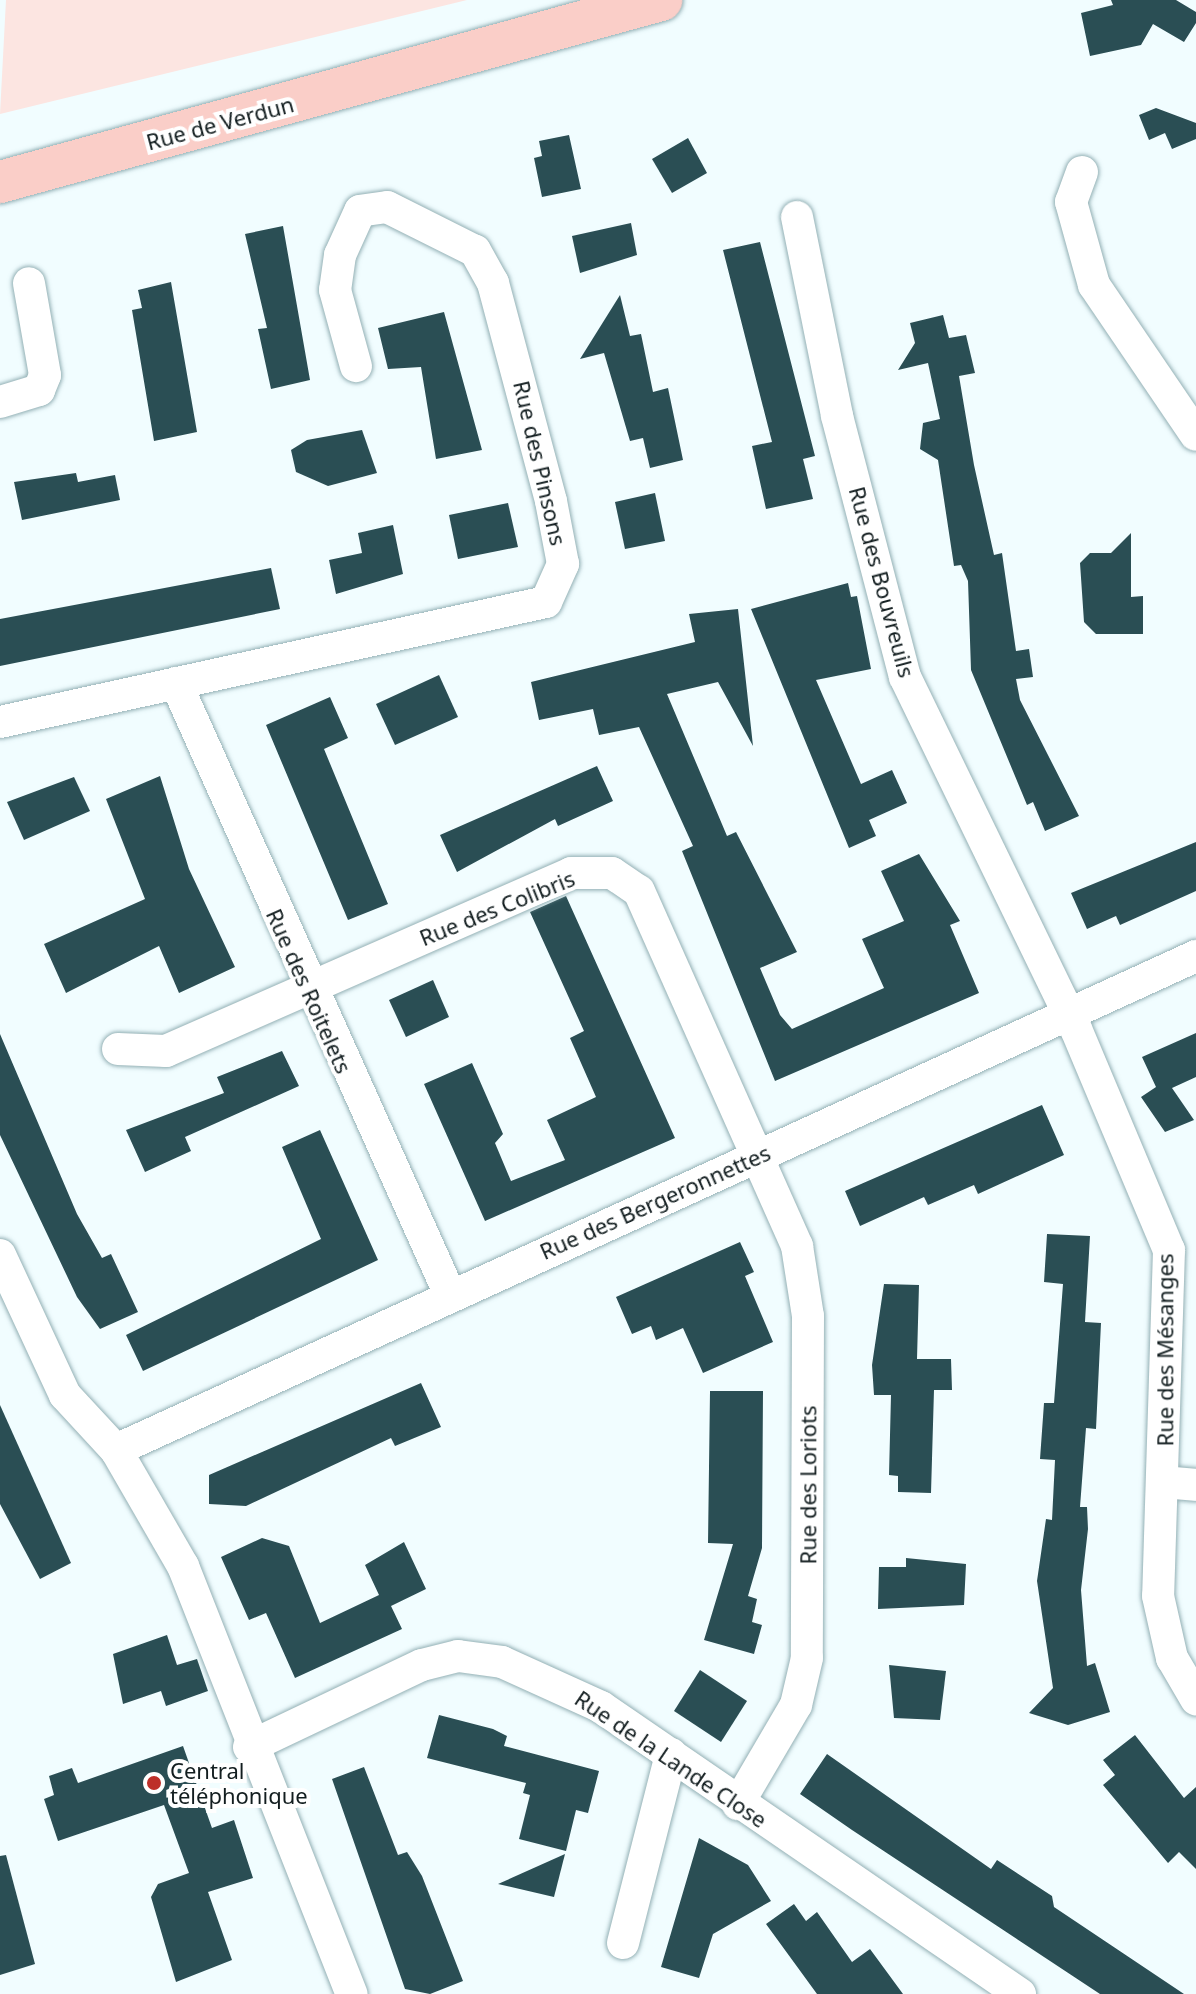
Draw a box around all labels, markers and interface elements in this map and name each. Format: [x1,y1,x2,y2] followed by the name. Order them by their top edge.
[143,91,297,155] street label: Rue de Verdun
[508,378,572,548] street label: Rue des Pinsons
[844,484,920,680] street label: Rue des Bouvreuils
[416,865,578,951] street label: Rue des Colibris
[261,905,357,1077] street label: Rue des Roitelets
[536,1139,774,1265] street label: Rue des Bergeronnettes
[1152,1254,1178,1446] street label: Rue des Mésanges
[795,1406,821,1564] street label: Rue des Loriots
[570,1685,772,1833] street label: Rue de la Lande Close
[170,1757,308,1808] place label: Central téléphonique
[145,1774,163,1792] marker: Central téléphonique

